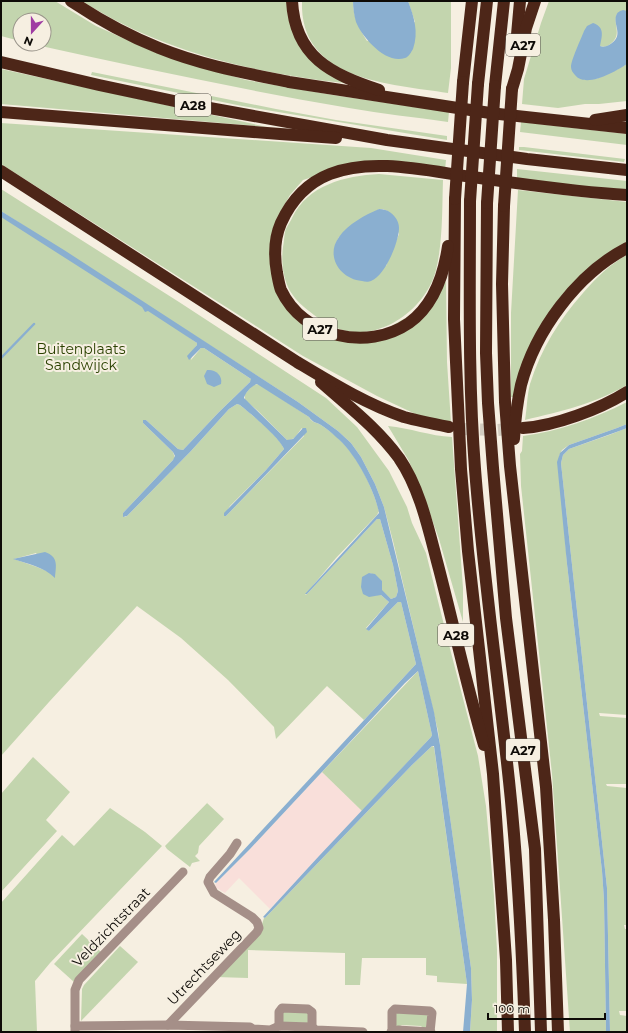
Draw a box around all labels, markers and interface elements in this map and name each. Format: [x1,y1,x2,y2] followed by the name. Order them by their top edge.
[12,12,52,52] north arrow
[22,33,35,49] text: N
[506,34,540,56] road number: A27
[175,94,211,116] road number: A28
[303,318,337,340] road number: A27
[36,340,126,374] park label: Buitenplaats Sandwijck
[438,624,474,646] road number: A28
[506,739,540,761] road number: A27
[68,883,154,971] street label: Veldzichtstraat
[163,925,245,1009] street label: Utrechtseweg
[488,995,605,1021] scale bar
[494,1001,530,1016] text: 100 m

